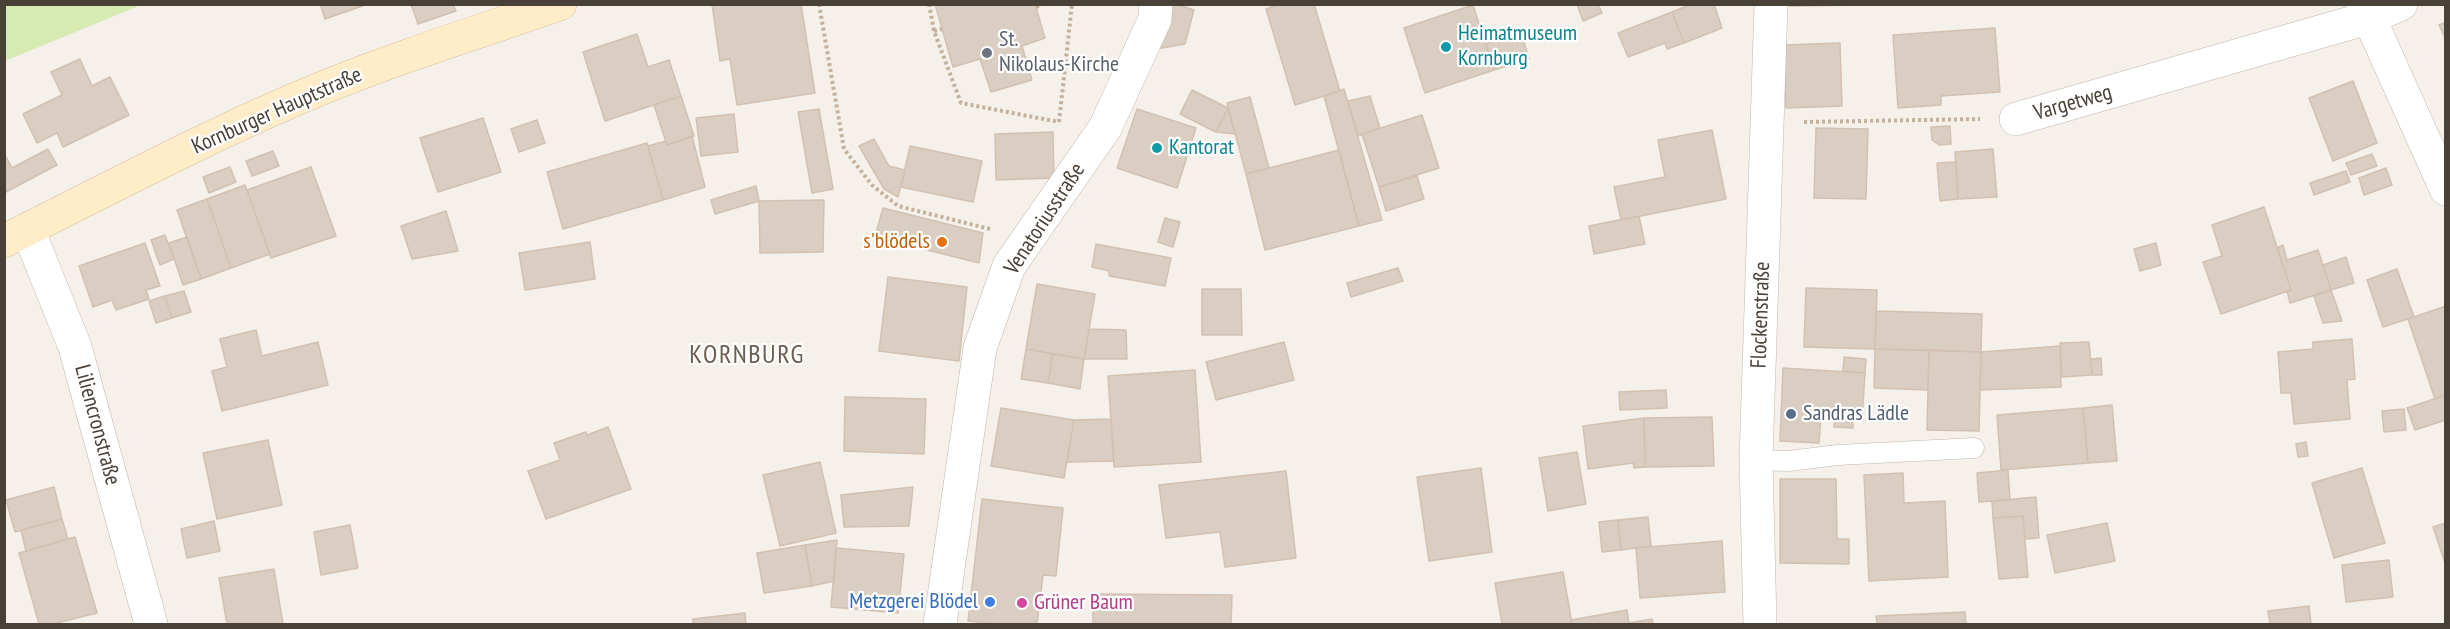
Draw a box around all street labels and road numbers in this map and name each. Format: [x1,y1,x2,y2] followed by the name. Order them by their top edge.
[188,62,366,160] street label: Kornburger Hauptstraße
[2031,79,2115,127] street label: Vargetweg
[999,158,1091,280] street label: Venatoriusstraße
[1746,261,1776,369] street label: Flockenstraße
[68,362,126,488] street label: Liliencronstraße

